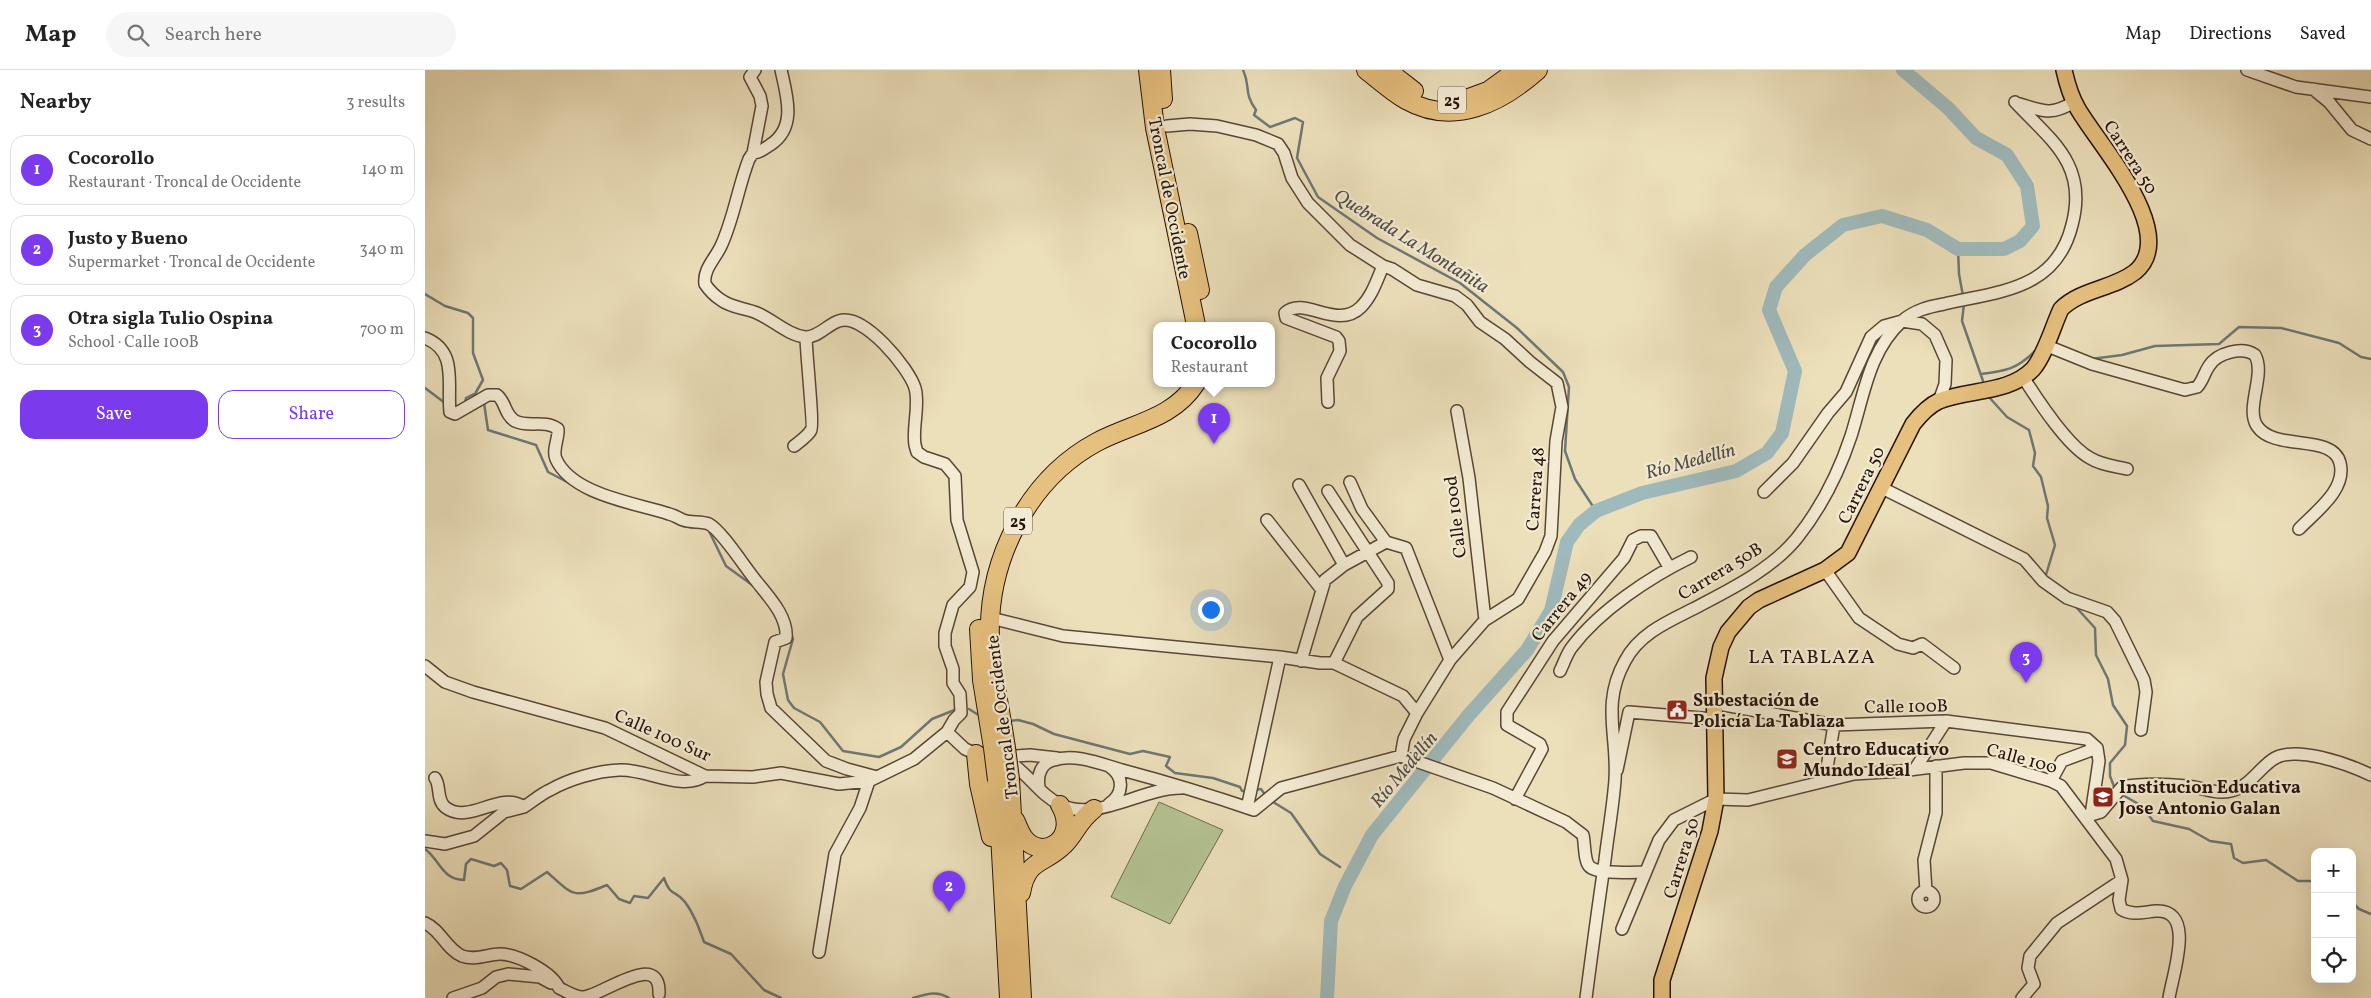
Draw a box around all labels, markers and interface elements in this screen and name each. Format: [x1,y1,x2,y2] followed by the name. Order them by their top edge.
[106,12,456,57] search box
[25,18,76,52] text: Map
[124,21,152,49] icon: search
[164,22,262,48] text: Search here
[2125,22,2161,47] text: Map
[2189,22,2272,47] text: Directions
[2300,22,2346,47] text: Saved
[1438,86,1466,114] road number: 25
[20,88,91,117] text: Nearby
[346,92,405,114] text: 3 results
[1141,115,1197,282] street label: Troncal de Occidente
[2097,116,2163,200] street label: Carrera 50
[68,146,154,172] text: Cocorollo
[34,159,40,181] text: 1
[362,159,404,181] text: 140 m
[68,172,301,194] text: Restaurant · Troncal de Occidente
[1328,183,1494,300] water label: Quebrada La Montañita
[68,226,188,252] text: Justo y Bueno
[33,239,41,261] text: 2
[360,239,404,261] text: 340 m
[68,252,315,274] text: Supermarket · Troncal de Occidente
[68,306,273,332] text: Otra sigla Tulio Ospina
[33,319,41,341] text: 3
[360,319,404,341] text: 700 m
[1153,322,1275,387] popup
[1171,331,1257,357] text: Cocorollo
[68,332,199,354] text: School · Calle 100B
[1171,357,1248,379] text: Restaurant
[20,390,208,439] button: Save
[218,390,405,439] button: Share
[1198,403,1230,444] pin: 1
[1643,437,1739,486] water label: Río Medellín
[1833,442,1892,529] street label: Carrera 50
[1521,446,1552,532] street label: Carrera 48
[1439,474,1474,559] street label: Calle 100d
[1004,508,1032,534] road number: 25
[1674,537,1768,607] street label: Carrera 50B
[1526,566,1598,647] street label: Carrera 49
[1198,597,1224,623] your location
[981,634,1026,800] street label: Troncal de Occidente
[2010,642,2042,683] pin: 3
[1748,644,1876,672] district label: LA TABLAZA
[1693,689,1845,735] place label: Subestación de Policía La Tablaza
[1864,694,1948,721] street label: Calle 100B
[1665,698,1689,722] public building icon: Subestación de Policía La Tablaza
[610,704,715,769] street label: Calle 100 Sur
[1365,727,1444,814] water label: Río Medellín
[1803,738,1949,784] place label: Centro Educativo Mundo Ideal
[1983,738,2060,781] street label: Calle 100
[1775,747,1799,771] school or university icon: Centro Educativo Mundo Ideal
[2118,776,2301,822] place label: Institucion Educativa Jose Antonio Galan
[2091,785,2115,809] school or university icon: Institucion Educativa Jose Antonio Galan
[1658,815,1707,902] street label: Carrera 50
[2311,848,2356,983] map controls
[2311,848,2356,893] button: +
[933,871,965,912] pin: 2
[2311,893,2356,938] button: −
[2311,938,2356,983] button: locate

